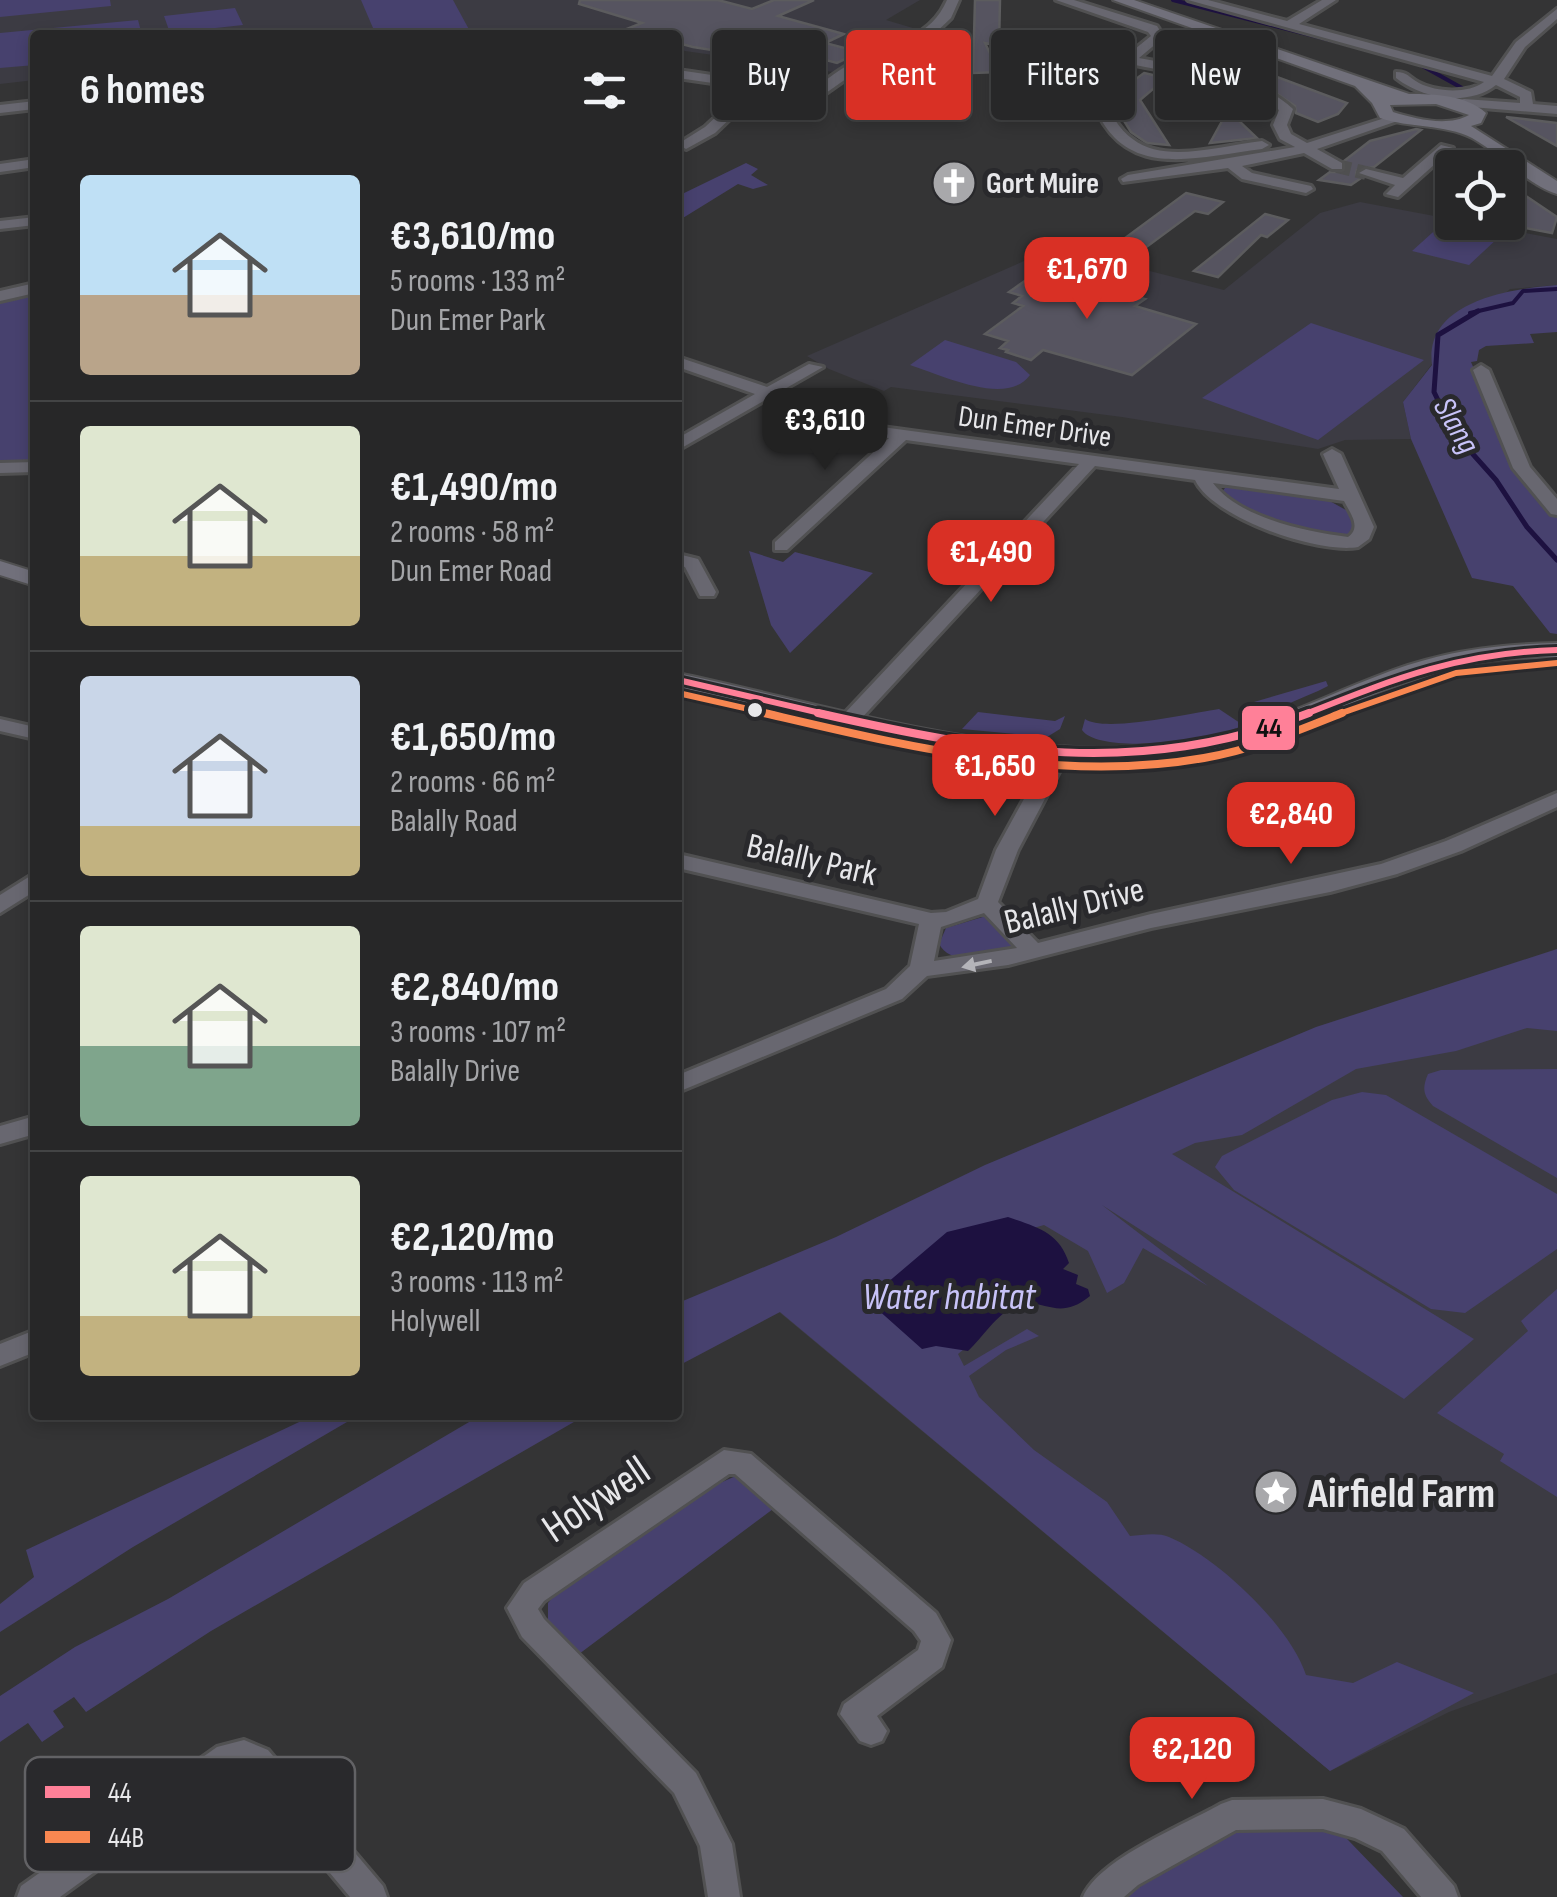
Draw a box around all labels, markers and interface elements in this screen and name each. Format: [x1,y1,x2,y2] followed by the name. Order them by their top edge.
[712,30,826,120] chip: Buy
[846,30,971,120] chip: Rent
[991,30,1135,120] chip: Filters
[1155,30,1276,120] chip: New
[577,63,632,118] icon: filters
[80,65,205,116] text: 6 homes
[1435,150,1525,240] map controls
[1435,150,1525,240] button: locate
[931,160,977,206] church icon: Gort Muire
[986,166,1099,202] place label: Gort Muire
[390,211,555,262] text: €3,610/mo
[160,215,280,335] icon: home
[1006,237,1168,322] pin: €1,670
[1046,250,1128,289] text: €1,670
[390,262,565,301] text: 5 rooms · 133 m²
[390,301,546,340] text: Dun Emer Park
[744,388,906,473] pin: €3,610
[1424,391,1487,461] water label: Slang
[956,398,1114,456] street label: Dun Emer Drive
[784,401,866,440] text: €3,610
[390,462,558,513] text: €1,490/mo
[160,466,280,586] icon: home
[390,513,555,552] text: 2 rooms · 58 m²
[910,520,1072,605] pin: €1,490
[949,533,1033,572] text: €1,490
[390,552,552,591] text: Dun Emer Road
[745,700,765,720] unlabelled marker
[1240,704,1297,752] line badge: 44
[390,712,556,763] text: €1,650/mo
[1256,712,1282,745] text: 44
[160,716,280,836] icon: home
[914,734,1076,819] pin: €1,650
[954,747,1036,786] text: €1,650
[390,763,556,802] text: 2 rooms · 66 m²
[1210,782,1372,867] pin: €2,840
[1249,795,1333,834] text: €2,840
[390,802,518,841] text: Balally Road
[742,825,882,896] street label: Balally Park
[1000,868,1149,945] street label: Balally Drive
[961,957,992,972] one-way arrow
[390,962,559,1013] text: €2,840/mo
[160,966,280,1086] icon: home
[390,1013,566,1052] text: 3 rooms · 107 m²
[390,1052,520,1091] text: Balally Drive
[390,1212,555,1263] text: €2,120/mo
[160,1216,280,1336] icon: home
[390,1263,564,1302] text: 3 rooms · 113 m²
[862,1275,1037,1320] water label: Water habitat
[390,1302,480,1341] text: Holywell
[533,1446,660,1554] street label: Holywell
[1253,1469,1299,1515] place icon: Airfield Farm
[1307,1469,1495,1520] place label: Airfield Farm
[1111,1717,1273,1802] pin: €2,120
[1152,1730,1232,1769] text: €2,120
[25,1757,355,1872] legend
[108,1777,132,1810] text: 44
[108,1822,144,1855] text: 44B

